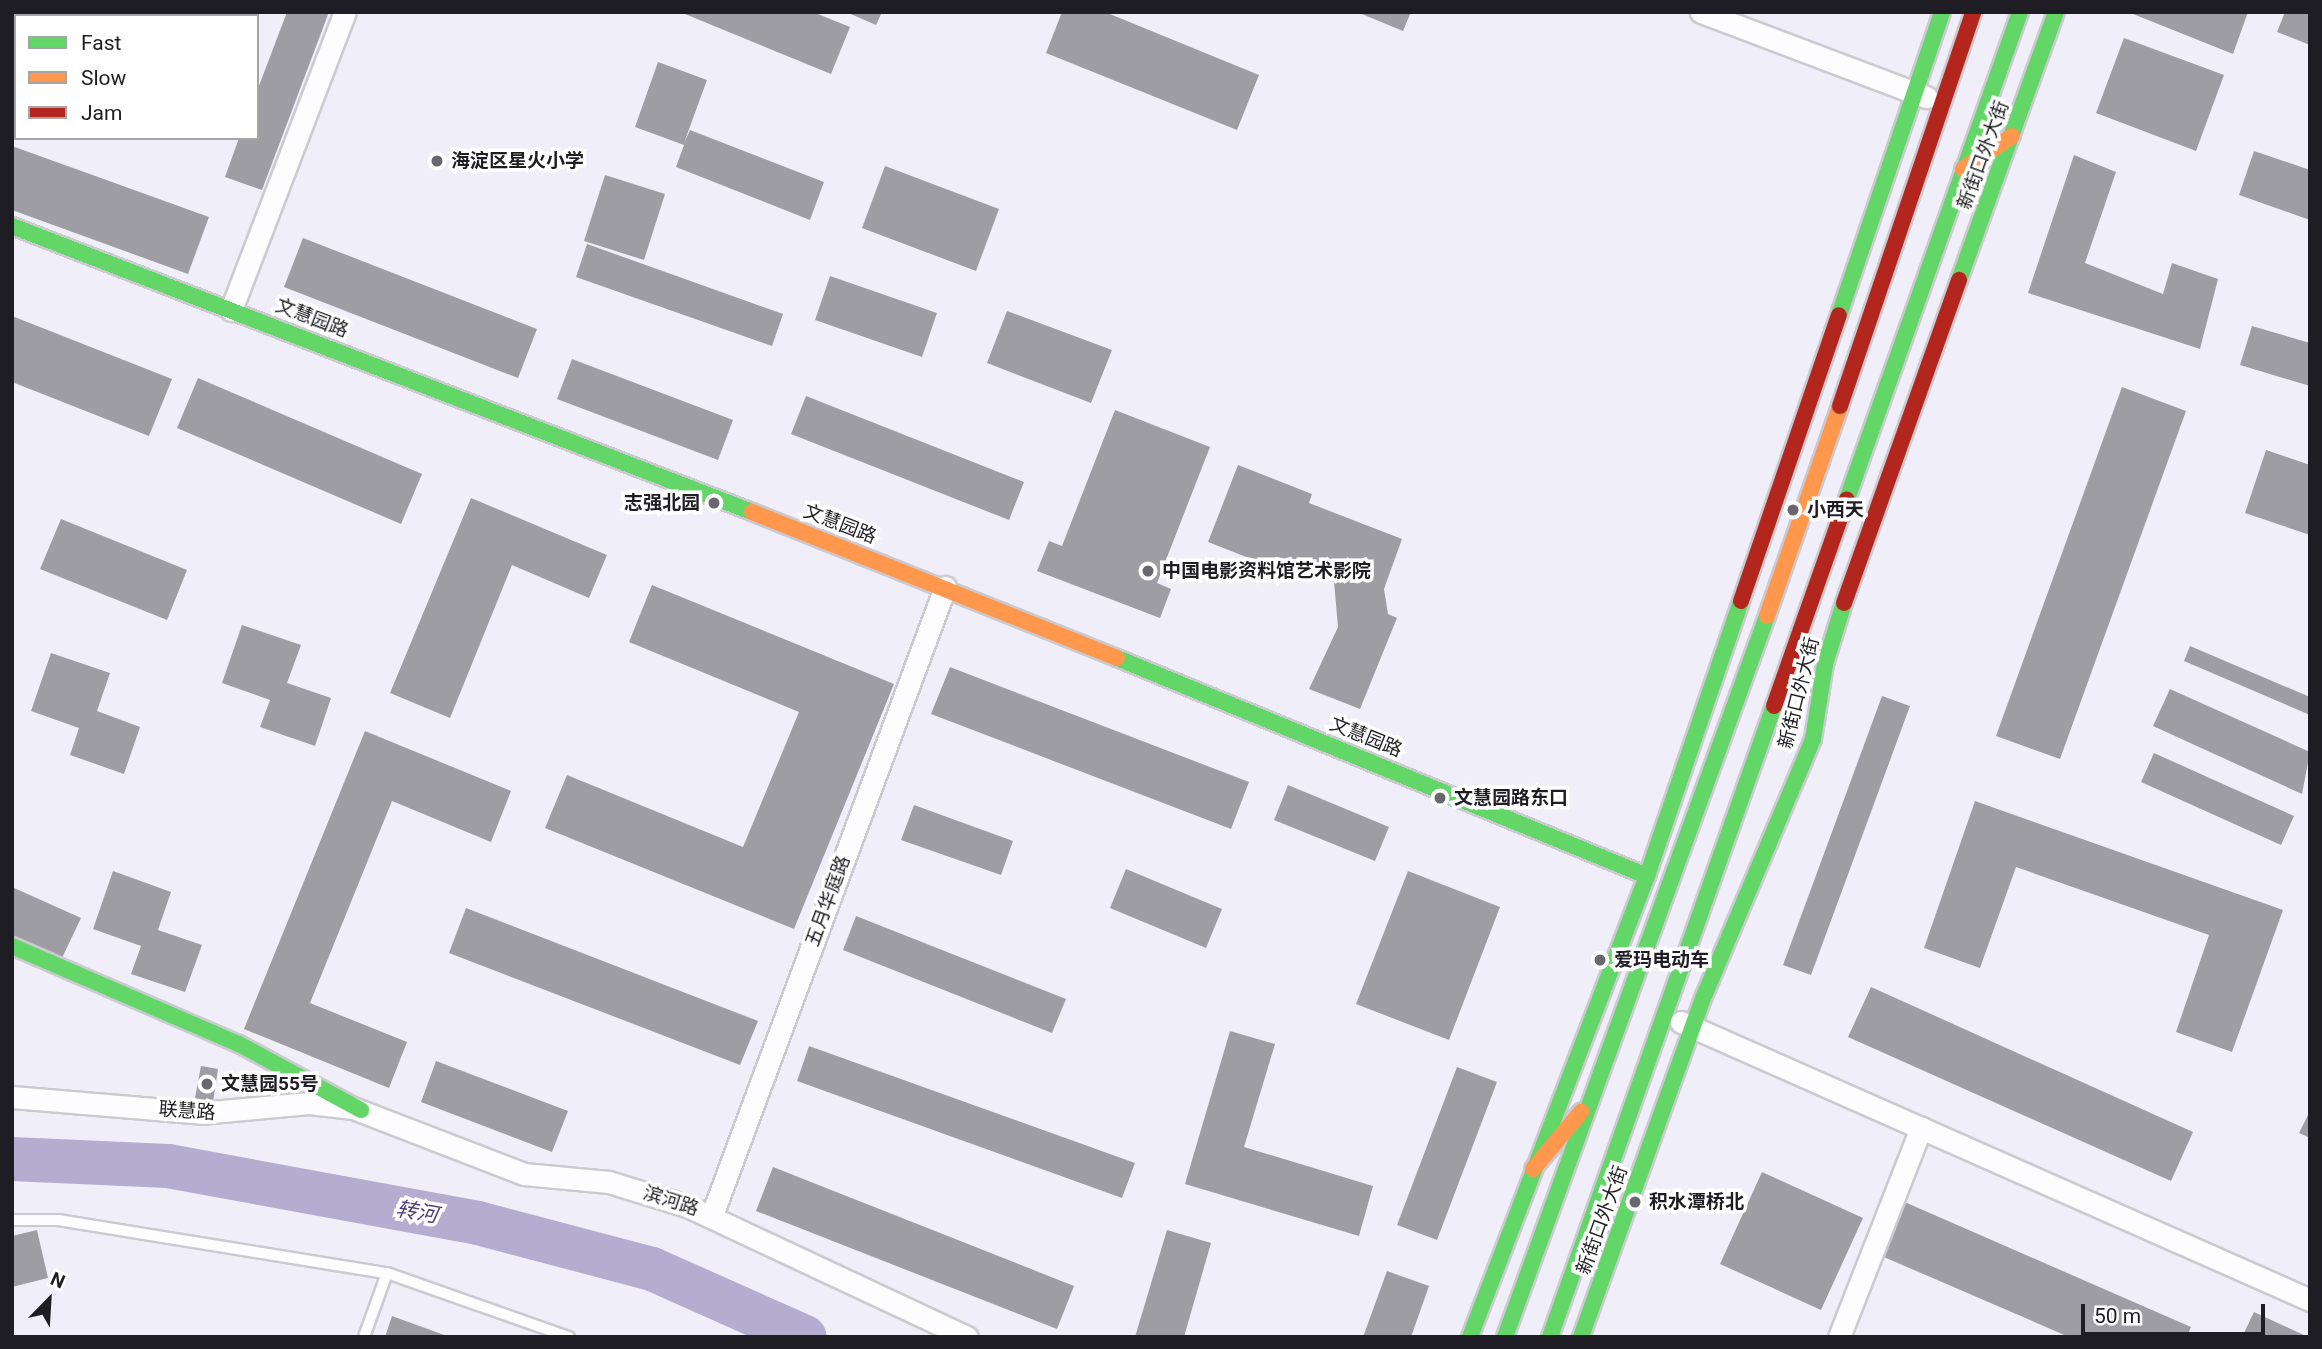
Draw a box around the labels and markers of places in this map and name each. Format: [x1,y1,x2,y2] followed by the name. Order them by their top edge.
[451,150,584,172] place label: 海淀区星火小学
[429,153,445,169] marker: 海淀区星火小学
[624,492,700,514] place label: 志强北园
[706,495,722,511] marker: 志强北园
[1807,499,1864,521] place label: 小西天
[1785,502,1801,518] marker: 小西天
[1162,560,1371,582] place label: 中国电影资料馆艺术影院
[1140,563,1156,579] marker: 中国电影资料馆艺术影院
[1454,787,1568,809] place label: 文慧园路东口
[1432,790,1448,806] marker: 文慧园路东口
[1614,949,1709,971] place label: 爱玛电动车
[1592,952,1608,968] marker: 爱玛电动车
[221,1073,319,1095] place label: 文慧园55号
[199,1076,215,1092] marker: 文慧园55号
[1649,1191,1744,1213] place label: 积水潭桥北
[1627,1194,1643,1210] marker: 积水潭桥北

